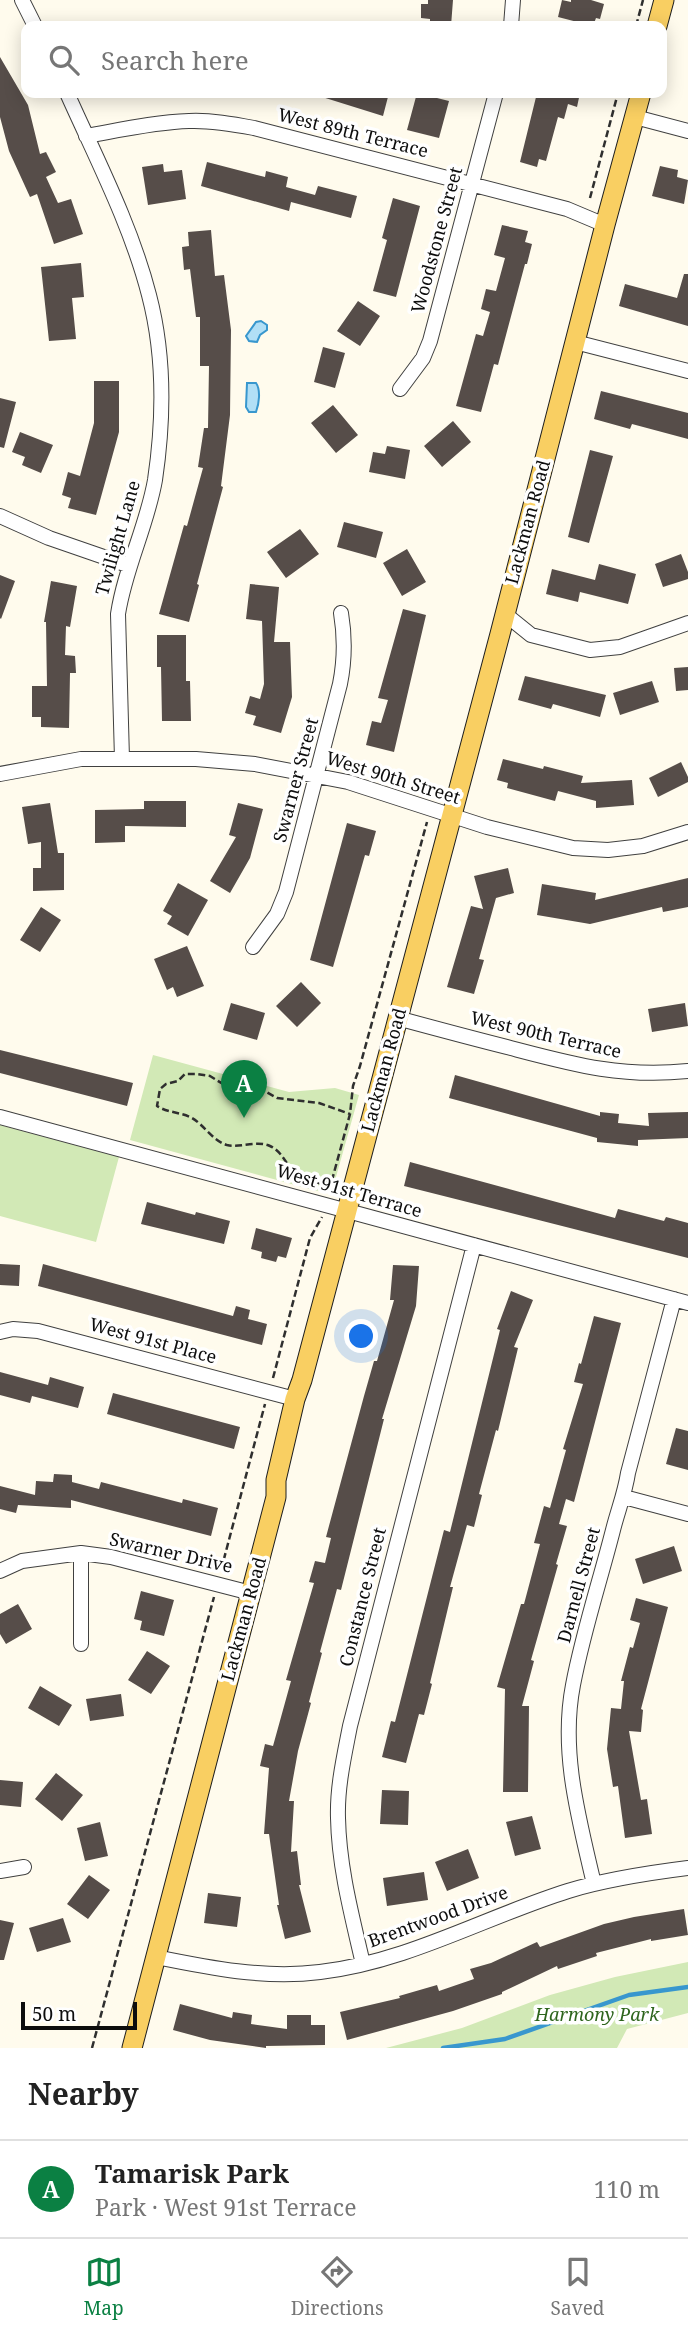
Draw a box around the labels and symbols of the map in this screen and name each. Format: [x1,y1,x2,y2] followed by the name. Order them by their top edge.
[276,102,431,162] street label: West 89th Terrace
[405,164,467,316] street label: Woodstone Street
[499,457,555,586] street label: Lackman Road
[89,478,145,598] street label: Twilight Lane
[267,715,323,845] street label: Swarner Street
[323,745,463,809] street label: West 90th Street
[355,1005,411,1134] street label: Lackman Road
[468,1005,624,1063] street label: West 90th Terrace
[221,1060,267,1118] pin: A
[273,1158,425,1222] street label: West 91st Terrace
[87,1312,220,1369] street label: West 91st Place
[344,1319,378,1353] your location
[551,1524,605,1645] street label: Darnell Street
[333,1525,391,1669] street label: Constance Street
[107,1526,235,1578] street label: Swarner Drive
[215,1554,271,1683] street label: Lackman Road
[364,1880,511,1953] street label: Brentwood Drive
[21,1999,136,2031] scale bar
[534,2002,660,2026] park label: Harmony Park

